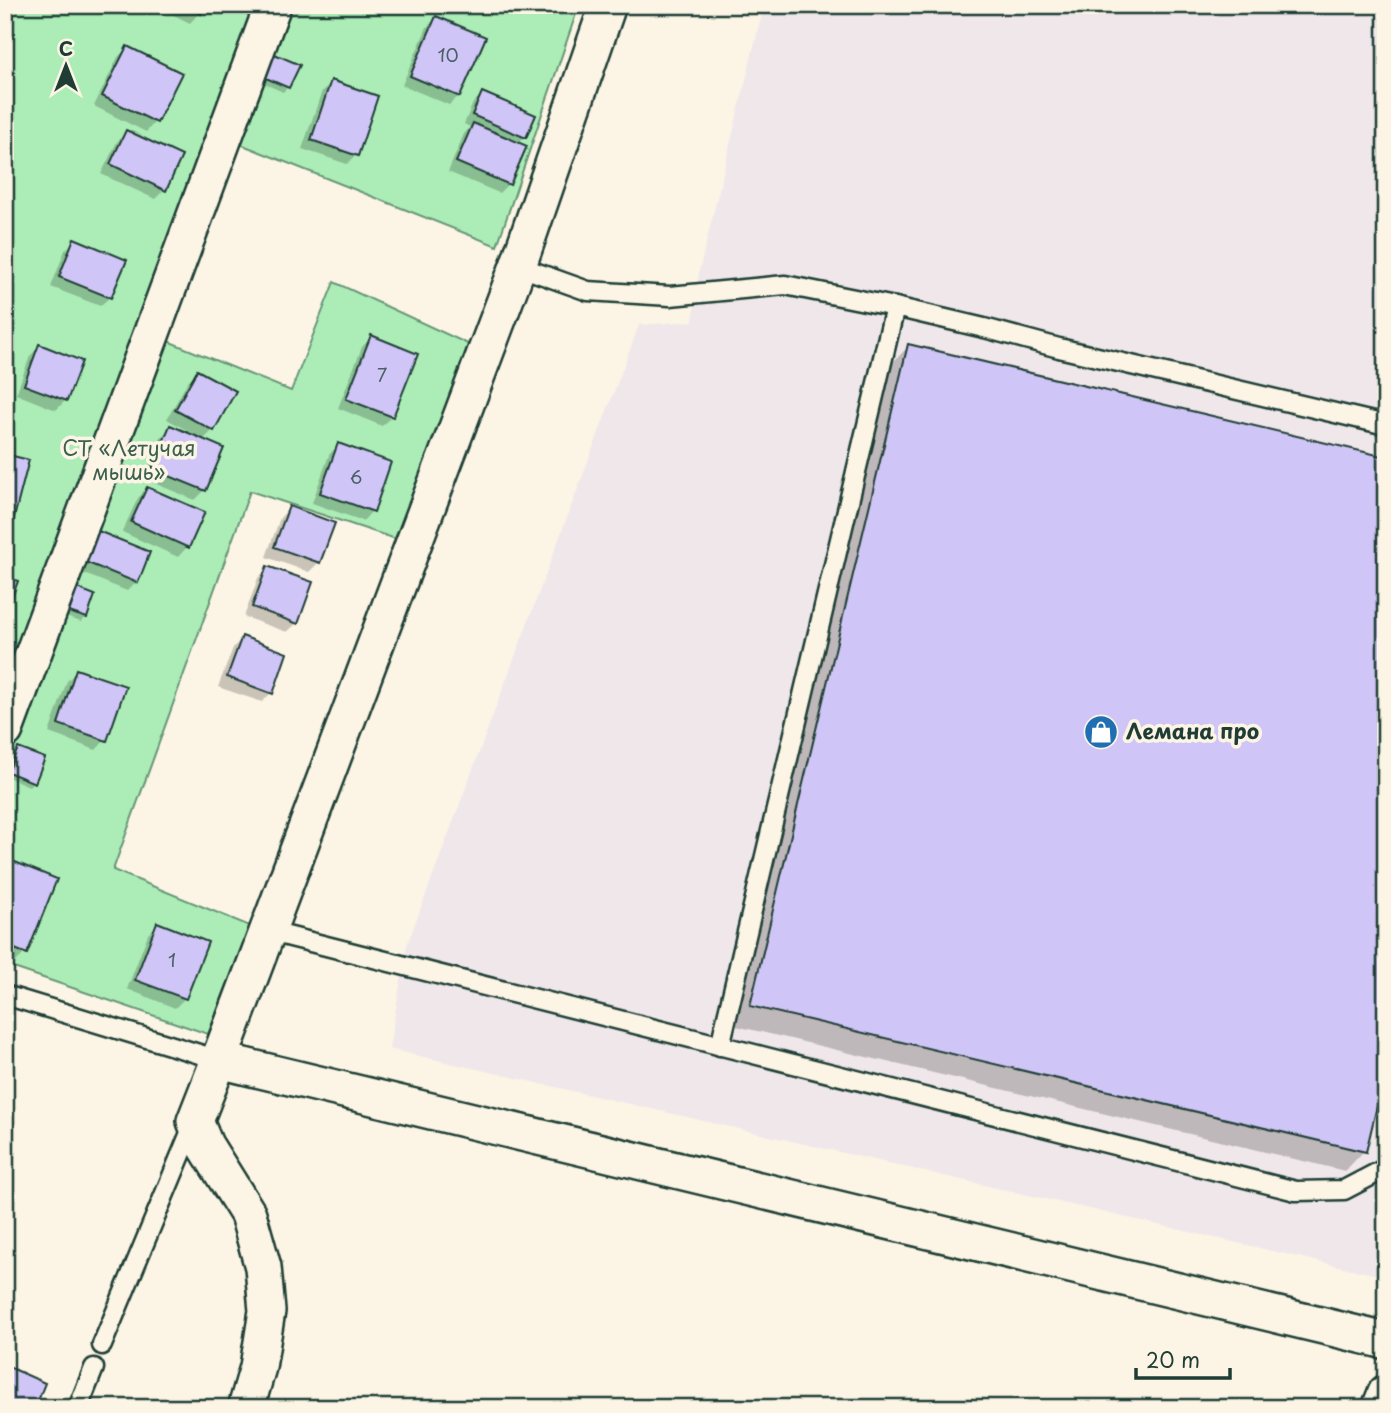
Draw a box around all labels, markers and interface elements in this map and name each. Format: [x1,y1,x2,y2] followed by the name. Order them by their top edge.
[32,32,102,102] north arrow
[59,34,73,62] text: С
[437,41,459,68] house number: 10
[377,361,387,388] house number: 7
[62,431,196,487] park label: СТ «Летучая мышь»
[350,463,362,490] house number: 6
[1082,713,1120,751] shop icon: Лемана про
[1126,714,1259,746] place label: Лемана про
[168,946,176,973] house number: 1
[1136,1336,1230,1380] scale bar
[1146,1343,1200,1375] text: 20 m

